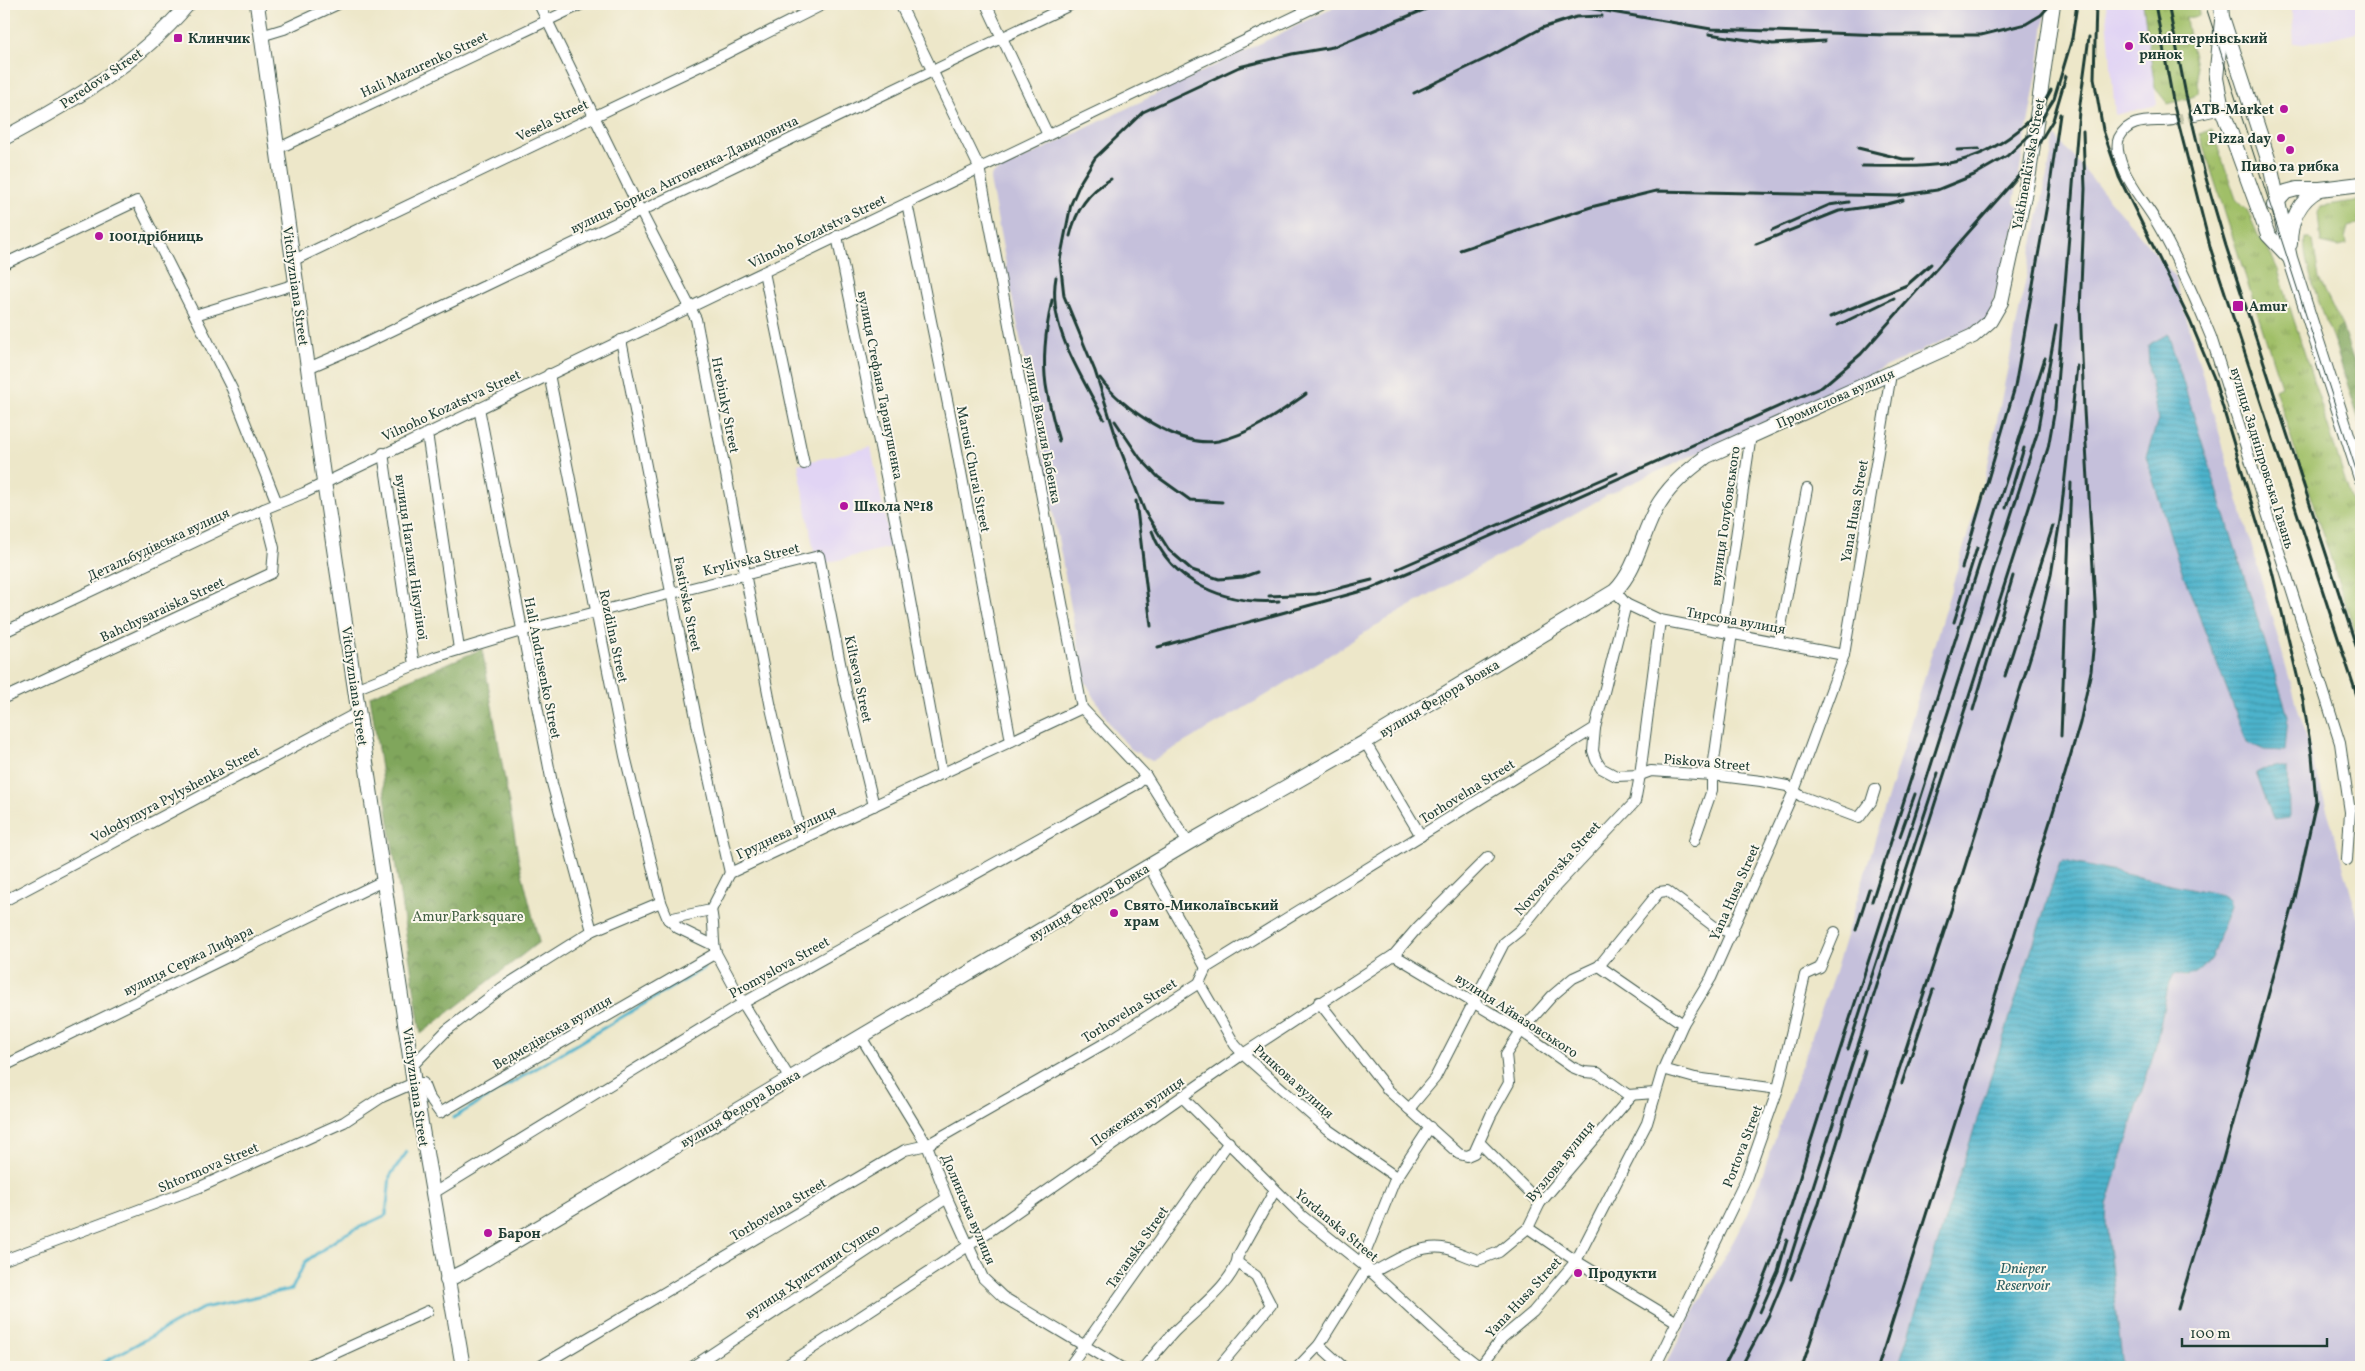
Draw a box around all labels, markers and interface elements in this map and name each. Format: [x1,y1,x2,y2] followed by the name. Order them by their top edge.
[358,27,492,103] street label: Hali Mazurenko Street
[188,30,251,49] place label: Клинчик
[2139,30,2268,65] place label: Комінтернівський ринок
[172,32,184,44] marker: Клинчик
[2123,40,2135,52] marker: Комінтернівський ринок
[57,44,147,114] street label: Peredova Street
[513,96,592,147] street label: Vesela Street
[2009,97,2050,232] street label: Yakhnenkivska Street
[2193,101,2274,120] place label: ATB-Market
[2278,103,2290,115] marker: ATB-Market
[567,112,802,239] street label: вулиця Бориса Антоненка-Давидовича
[2209,130,2271,149] place label: Pizza day
[2275,132,2287,144] marker: Pizza day
[2284,144,2296,156] marker: Пиво та рибка
[2241,158,2339,177] place label: Пиво та рибка
[745,191,890,274] street label: Vilnoho Kozatstva Street
[277,225,312,347] street label: Vitchyzniana Street
[109,228,204,247] place label: 1001дрібниць
[93,230,105,242] marker: 1001дрібниць
[852,289,907,481] street label: вулиця Стефана Таранушенка
[2249,298,2288,317] place label: Amur
[2231,299,2245,313] marker: Amur
[1018,355,1065,505] street label: вулиця Василя Бабенка
[706,356,743,455] street label: Hrebinky Street
[1773,365,1898,434] street label: Промислова вулиця
[2225,365,2298,552] street label: вулиця Задніпровська Гавань
[379,366,524,447] street label: Vilnoho Kozatstva Street
[951,404,994,534] street label: Marusi Churai Street
[1707,445,1746,587] street label: вулиця Голубовського
[1837,458,1874,564] street label: Yana Husa Street
[389,473,432,641] street label: вулиця Наталки Нікуліної
[854,498,933,517] place label: Школа №18
[838,500,850,512] marker: Школа №18
[84,504,233,587] street label: Детальбудівська вулиця
[701,539,802,582] street label: Krylivska Street
[668,555,705,654] street label: Fastivska Street
[97,573,228,648] street label: Bahchysaraiska Street
[593,588,632,685] street label: Rozdilna Street
[518,596,565,741] street label: Hali Andrusenko Street
[1685,603,1787,640] street label: Тирсова вулиця
[336,625,371,747] street label: Vitchyzniana Street
[839,634,876,725] street label: Kiltseva Street
[1376,656,1504,743] street label: вулиця Федора Вовка
[88,743,264,848] street label: Volodymyra Pylyshenka Street
[1663,750,1751,777] street label: Piskova Street
[1417,755,1519,829] street label: Torhovelna Street
[734,802,840,865] street label: Груднева вулиця
[1511,818,1606,920] street label: Novoazovska Street
[1706,841,1765,944] street label: Yana Husa Street
[1026,860,1154,947] street label: вулиця Федора Вовка
[1124,897,1278,932] place label: Свято-Миколаївський храм
[1108,907,1120,919] marker: Свято-Миколаївський храм
[412,908,524,927] park label: Amur Park square
[120,922,257,1001] street label: вулиця Сержа Лифара
[726,933,833,1004] street label: Promyslova Street
[1451,969,1581,1063] street label: вулиця Айвазовського
[1079,974,1181,1048] street label: Torhovelna Street
[490,991,616,1075] street label: Ведмедівська вулиця
[397,1026,432,1148] street label: Vitchyzniana Street
[1249,1041,1337,1123] street label: Ринкова вулиця
[677,1066,805,1153] street label: вулиця Федора Вовка
[1087,1073,1189,1152] street label: Пожежна вулиця
[1719,1102,1768,1191] street label: Portova Street
[1522,1117,1600,1207] street label: Вузлова вулиця
[155,1139,262,1198] street label: Shtormova Street
[936,1151,999,1268] street label: Долинська вулиця
[727,1174,830,1247] street label: Torhovelna Street
[1290,1185,1382,1267] street label: Yordanska Street
[1103,1203,1174,1293] street label: Tavanska Street
[742,1220,884,1325] street label: вулиця Христини Сушко
[498,1225,541,1244] place label: Барон
[482,1227,494,1239] marker: Барон
[1482,1253,1567,1343] street label: Yana Husa Street
[1996,1259,2050,1297] water label: Dnieper Reservoir
[1588,1265,1657,1284] place label: Продукти
[1572,1267,1584,1279] marker: Продукти
[2182,1316,2328,1348] scale bar
[2190,1324,2230,1345] text: 100 m

